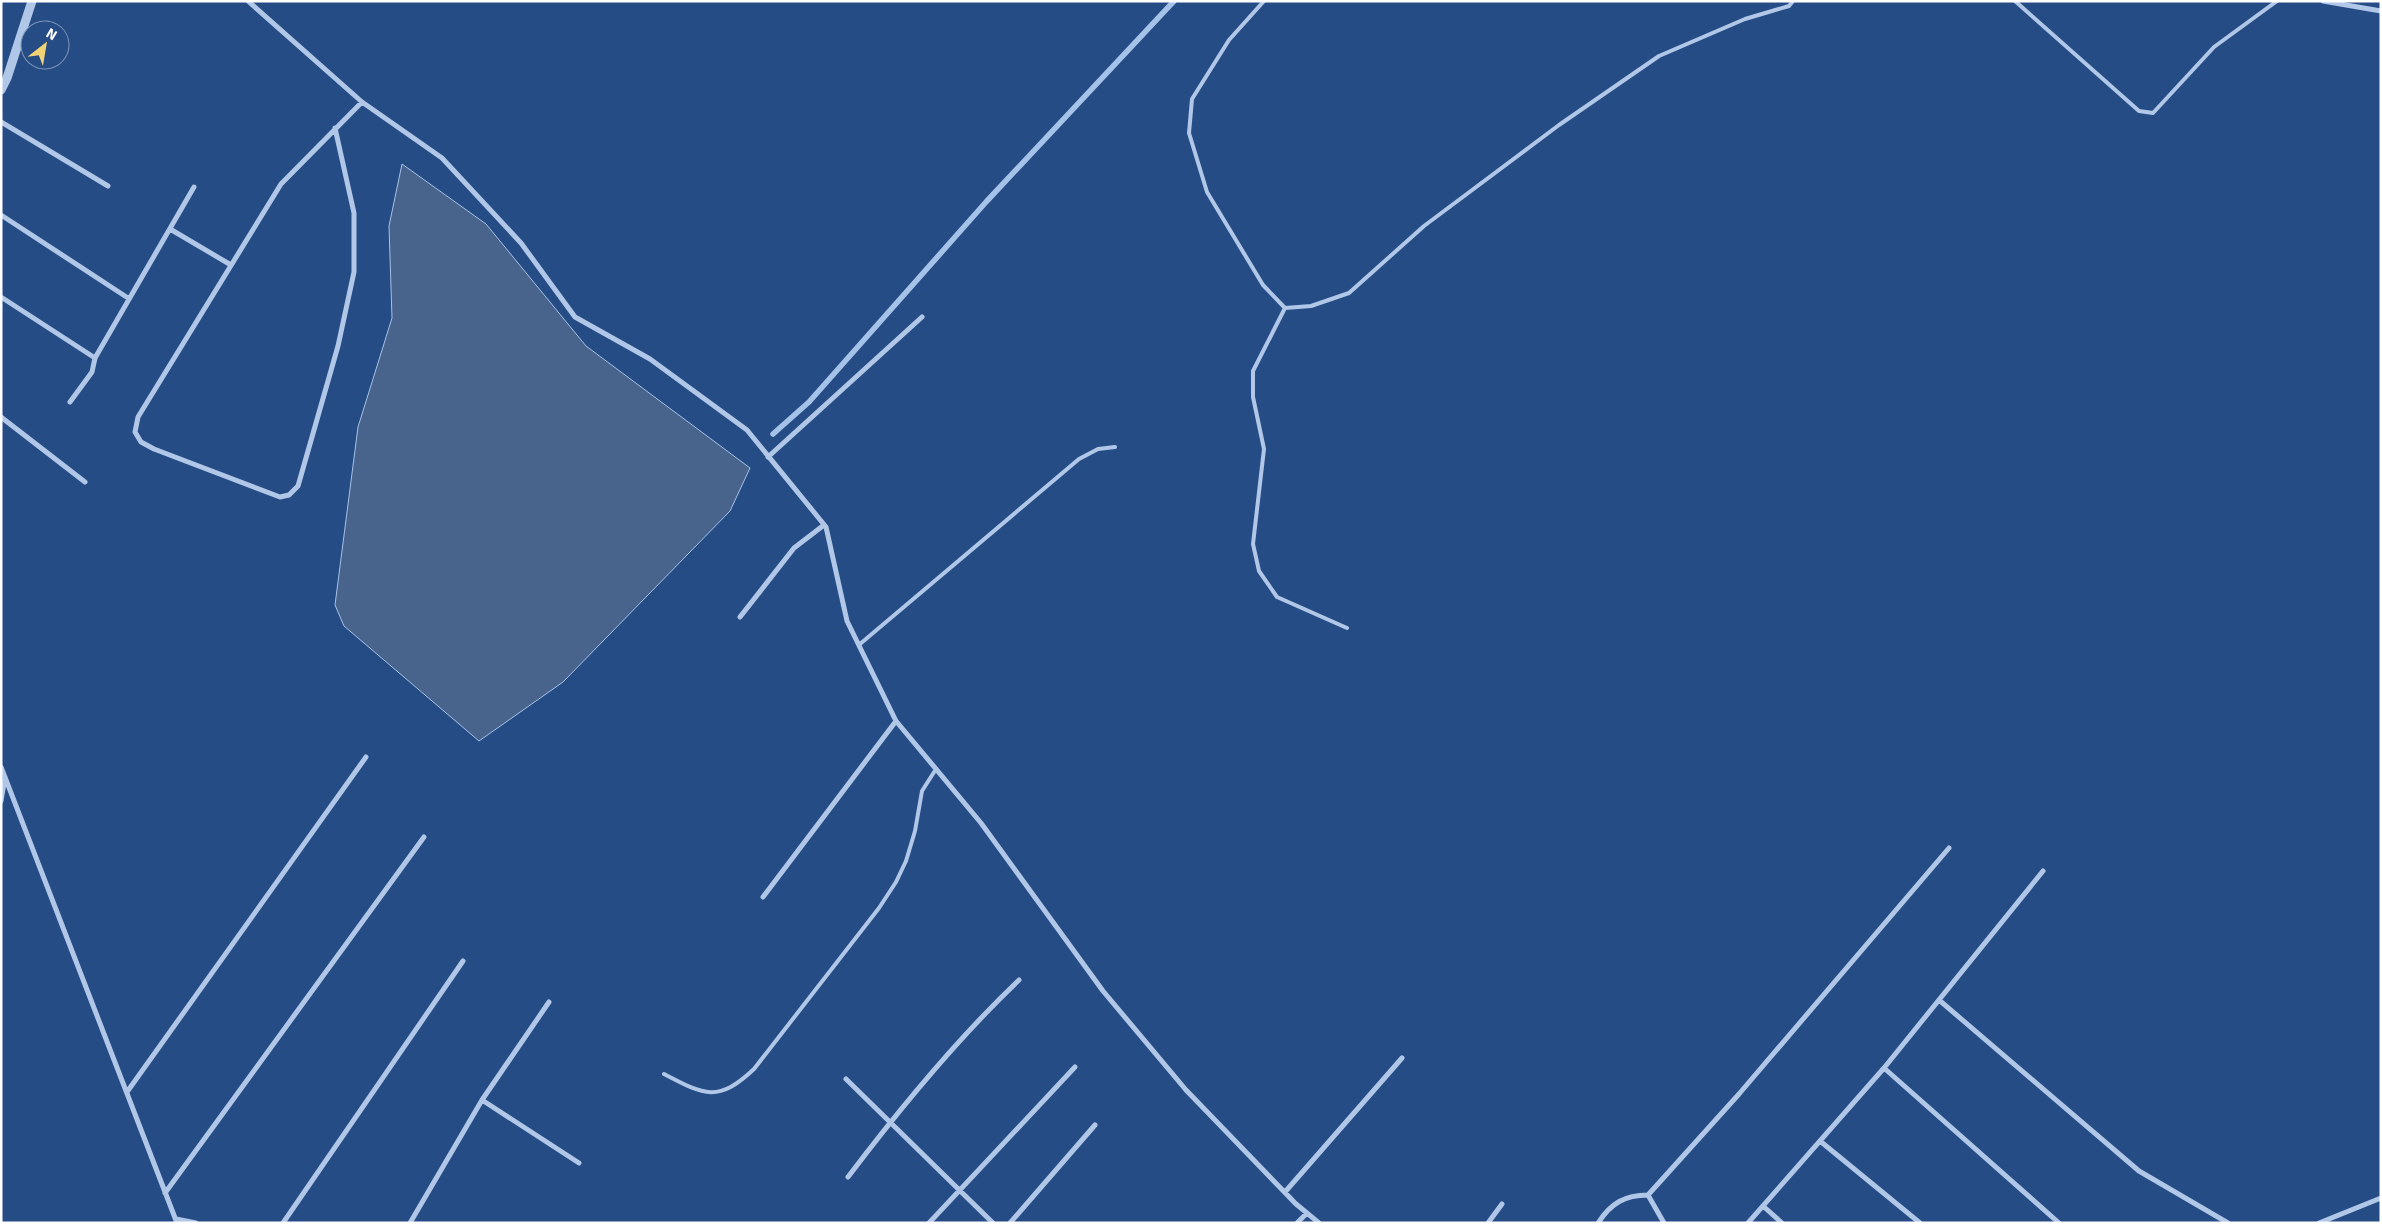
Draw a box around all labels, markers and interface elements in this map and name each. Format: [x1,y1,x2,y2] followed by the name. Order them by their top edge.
[20,20,70,70] north arrow
[43,24,60,44] text: N

